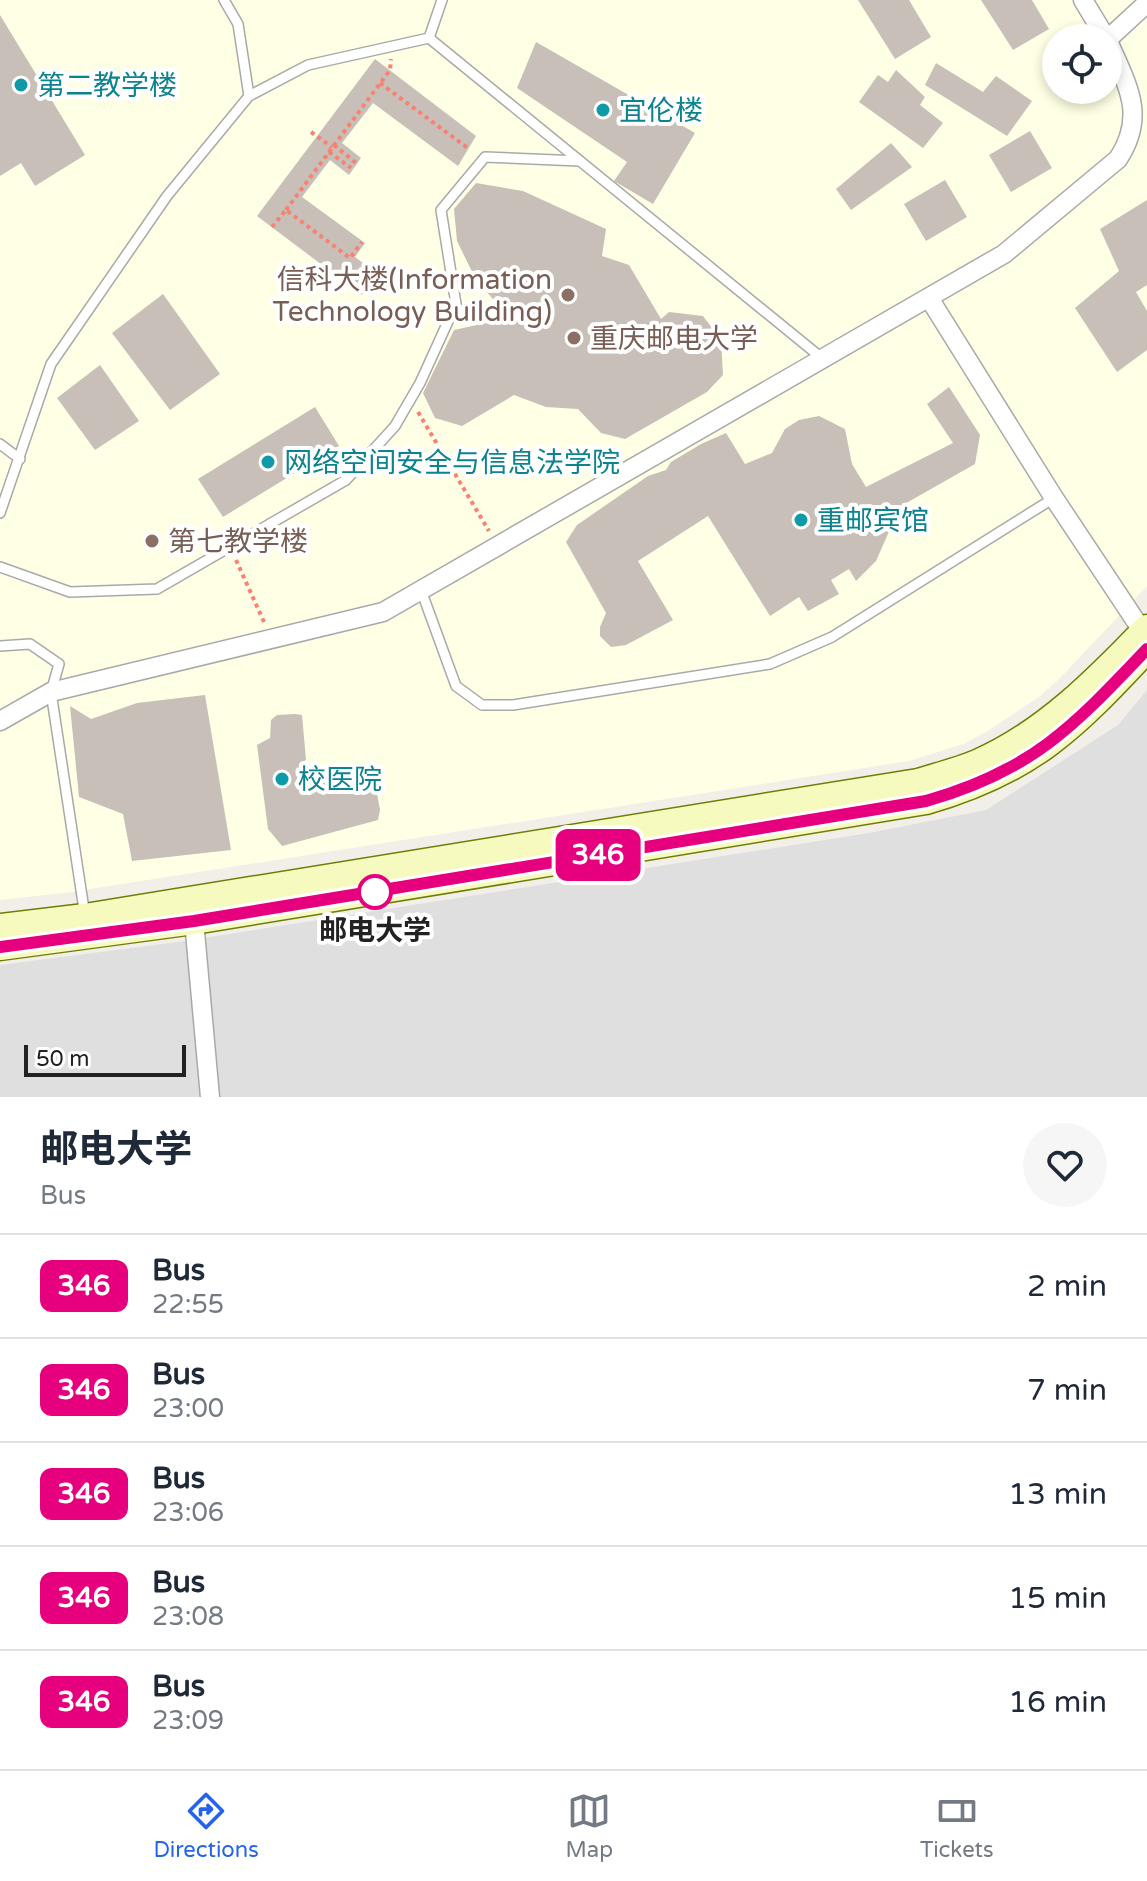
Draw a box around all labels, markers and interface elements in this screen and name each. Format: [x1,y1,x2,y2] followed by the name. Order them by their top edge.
[1042,24,1122,104] map controls
[1042,24,1122,104] button: locate
[37,69,177,103] place label: 第二教学楼
[12,76,30,94] marker: 第二教学楼
[619,94,703,128] place label: 宜伦楼
[594,101,612,119] marker: 宜伦楼
[273,263,552,329] place label: 信科大楼(Information Technology Building)
[559,286,577,304] marker: 信科大楼(Information Technology Building)
[590,322,758,356] place label: 重庆邮电大学
[565,329,583,347] marker: 重庆邮电大学
[284,446,620,480] place label: 网络空间安全与信息法学院
[259,453,277,471] marker: 网络空间安全与信息法学院
[817,504,929,538] place label: 重邮宾馆
[792,511,810,529] marker: 重邮宾馆
[168,525,308,559] place label: 第七教学楼
[143,532,161,550] marker: 第七教学楼
[298,763,382,797] place label: 校医院
[273,770,291,788] marker: 校医院
[552,829,644,881] line badge: 346
[572,838,624,872] text: 346
[358,875,392,909] marker: 邮电大学
[319,914,431,948] place label: 邮电大学
[24,1041,186,1077] scale bar
[36,1046,90,1072] text: 50 m
[1023,1123,1107,1207] button: heart
[40,1127,192,1173] text: 邮电大学
[40,1180,86,1211] text: Bus
[152,1252,205,1289] text: Bus
[1027,1268,1107,1305] text: 2 min
[58,1269,110,1303] text: 346
[152,1289,224,1320] text: 22:55
[152,1356,205,1393] text: Bus
[1027,1372,1107,1409] text: 7 min
[58,1373,110,1407] text: 346
[152,1393,224,1424] text: 23:00
[152,1460,205,1497] text: Bus
[1008,1476,1107,1513] text: 13 min
[58,1477,110,1511] text: 346
[152,1497,224,1528] text: 23:06
[152,1564,205,1601] text: Bus
[1008,1580,1107,1617] text: 15 min
[58,1581,110,1615] text: 346
[152,1601,224,1632] text: 23:08
[152,1668,205,1705] text: Bus
[1008,1684,1107,1721] text: 16 min
[58,1685,110,1719] text: 346
[152,1705,224,1736] text: 23:09
[153,1789,259,1863] tab: Directions
[566,1789,613,1863] tab: Map
[920,1789,994,1863] tab: Tickets

